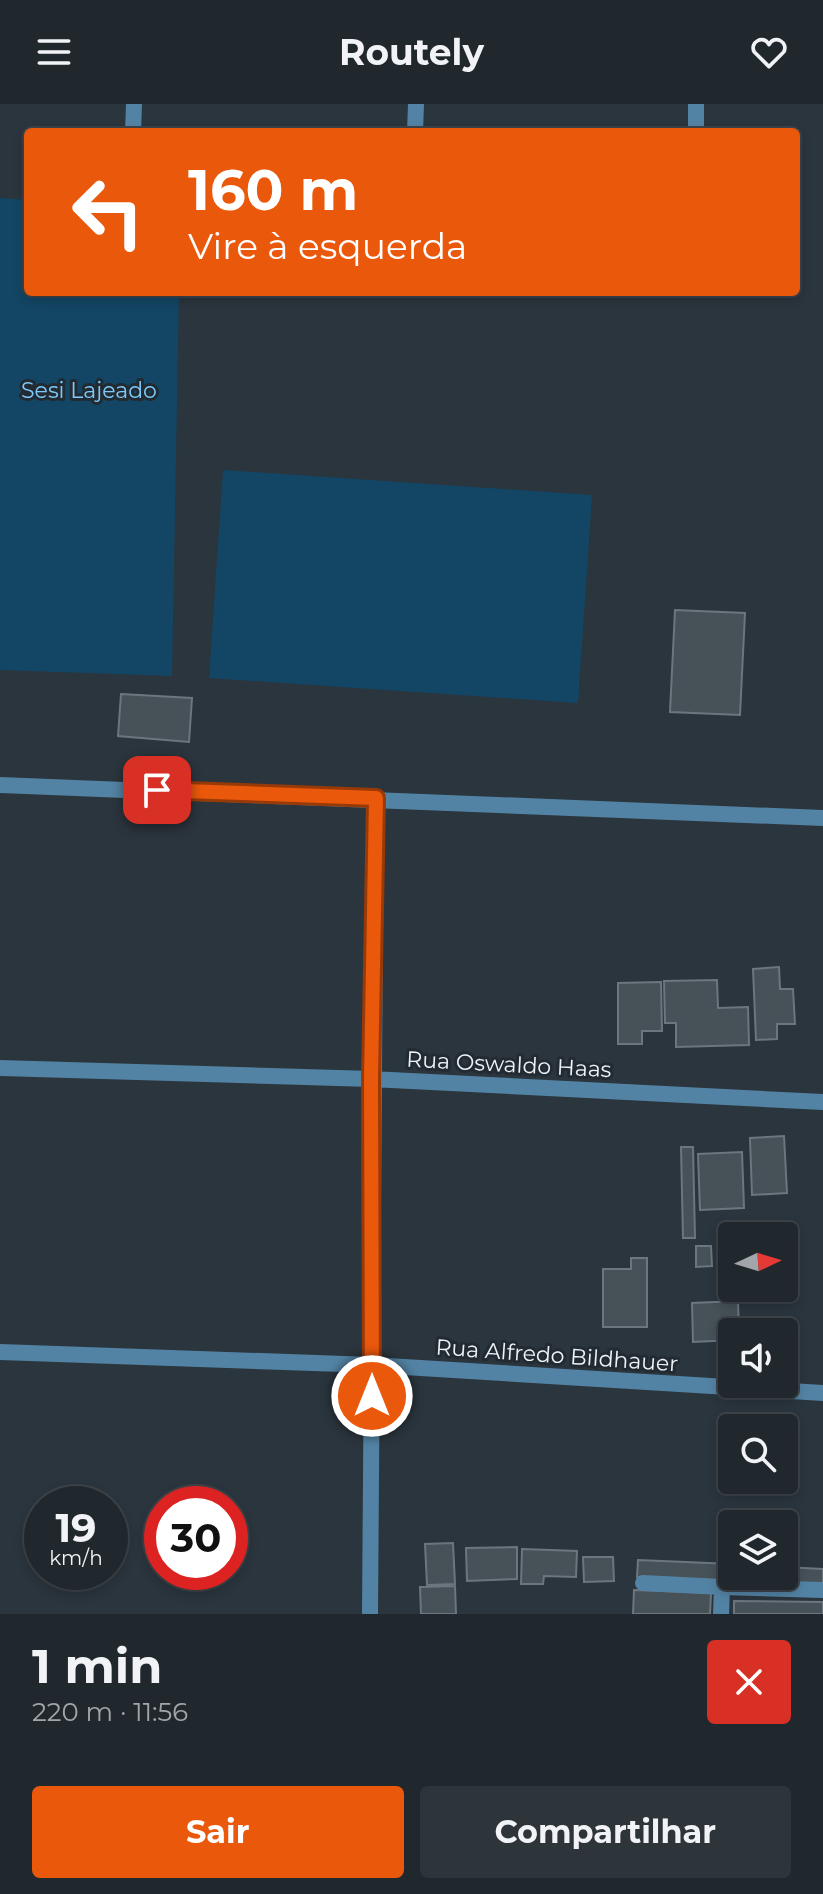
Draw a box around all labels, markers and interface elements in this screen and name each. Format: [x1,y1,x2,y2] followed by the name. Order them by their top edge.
[32,30,76,74] icon: menu
[339,30,484,74] text: Routely
[747,30,791,74] icon: heart
[188,156,358,224] text: 160 m
[56,160,160,264] icon: left
[188,224,467,268] text: Vire à esquerda
[21,377,157,404] park label: Sesi Lajeado
[123,756,191,824] pin
[135,768,179,812] icon: arrive
[406,1046,612,1083] street label: Rua Oswaldo Haas
[718,1222,798,1302] north arrow
[718,1222,798,1590] map controls
[718,1318,798,1398] button: sound
[435,1334,679,1377] street label: Rua Alfredo Bildhauer
[330,1354,414,1438] position arrow
[718,1414,798,1494] button: search
[144,1486,248,1590] speed limit sign: 30
[55,1503,97,1552] text: 19
[718,1510,798,1590] button: layers
[49,1546,103,1570] text: km/h
[32,1637,162,1695] text: 1 min
[707,1640,791,1724] button: close
[32,1696,188,1728] text: 220 m · 11:56
[32,1786,404,1878] button: Sair
[420,1786,791,1878] button: Compartilhar

